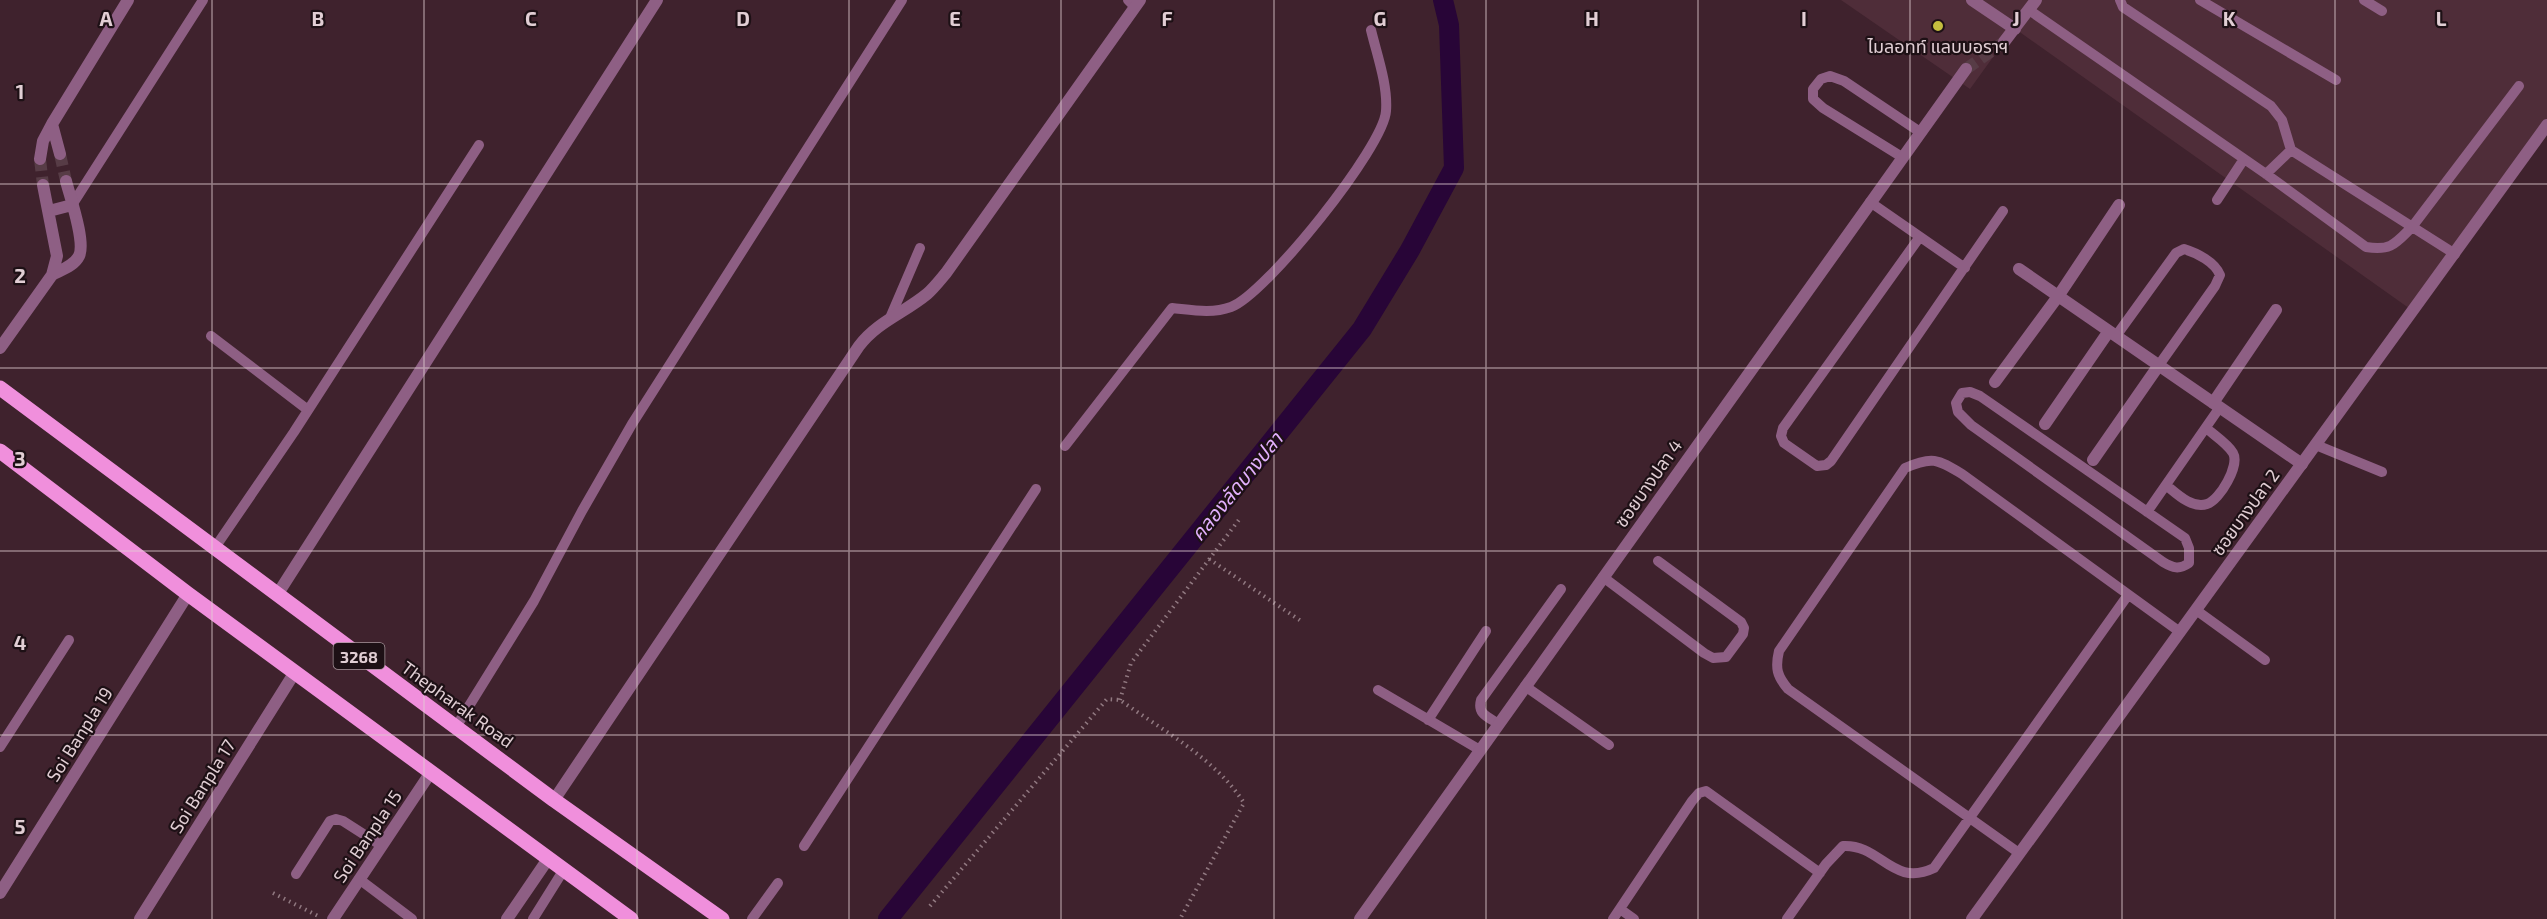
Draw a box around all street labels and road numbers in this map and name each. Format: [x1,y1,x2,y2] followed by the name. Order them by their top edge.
[1610,435,1686,531] street label: ซอยบางปลา 4
[2206,464,2284,560] street label: ซอยบางปลา 2
[334,643,385,669] road number: 3268
[398,656,518,752] street label: Thepharak Road
[41,683,117,785] street label: Soi Banpla 19
[164,735,240,837] street label: Soi Banpla 17
[328,786,406,886] street label: Soi Banpla 15

